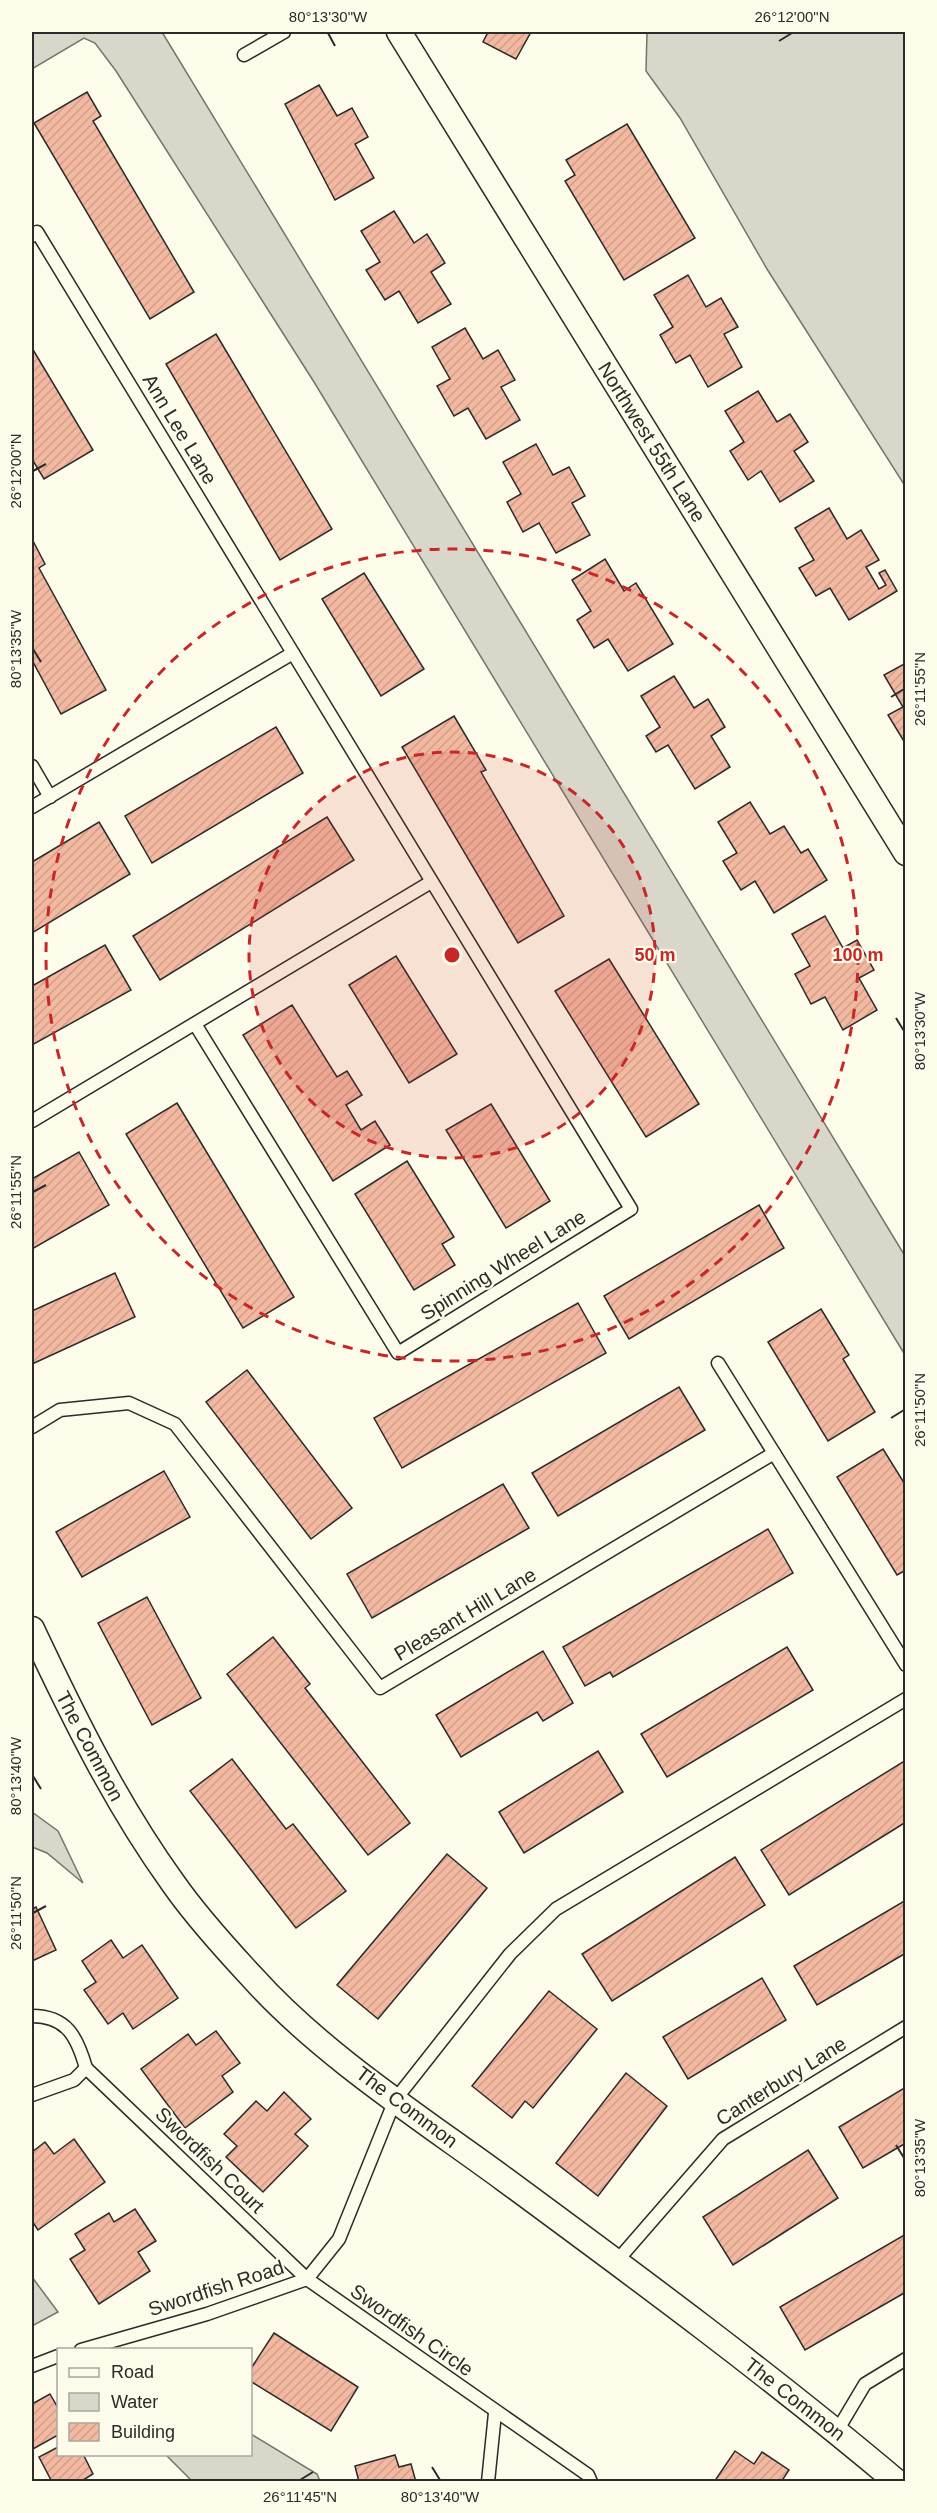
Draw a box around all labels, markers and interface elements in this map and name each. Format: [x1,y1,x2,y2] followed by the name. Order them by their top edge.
[289,8,368,25] text: 80°13'30"W
[754,8,830,25] text: 26°12'00"N
[594,358,710,526] street label: Northwest 55th Lane
[138,370,222,488] street label: Ann Lee Lane
[7,433,24,509] text: 26°12'00"N
[7,609,24,688] text: 80°13'35"W
[911,652,928,726] text: 26°11'55"N
[442,945,462,965] centre of rings
[634,945,676,965] text: 50 m
[832,945,884,965] text: 100 m
[911,991,928,1070] text: 80°13'30"W
[7,1155,24,1229] text: 26°11'55"N
[417,1205,589,1325] street label: Spinning Wheel Lane
[911,1373,928,1447] text: 26°11'50"N
[390,1563,540,1665] street label: Pleasant Hill Lane
[52,1687,128,1805] street label: The Common
[7,1736,24,1815] text: 80°13'40"W
[7,1876,24,1950] text: 26°11'50"N
[712,2032,850,2130] street label: Canterbury Lane
[352,2062,462,2152] street label: The Common
[151,2103,269,2218] street label: Swordfish Court
[911,2118,928,2197] text: 80°13'35"W
[145,2256,287,2320] street label: Swordfish Road
[347,2280,477,2380] street label: Swordfish Circle
[57,2348,252,2456] legend
[740,2353,850,2445] street label: The Common
[111,2362,154,2382] text: Road
[111,2392,158,2412] text: Water
[111,2422,175,2442] text: Building
[263,2488,337,2505] text: 26°11'45"N
[401,2488,480,2505] text: 80°13'40"W

